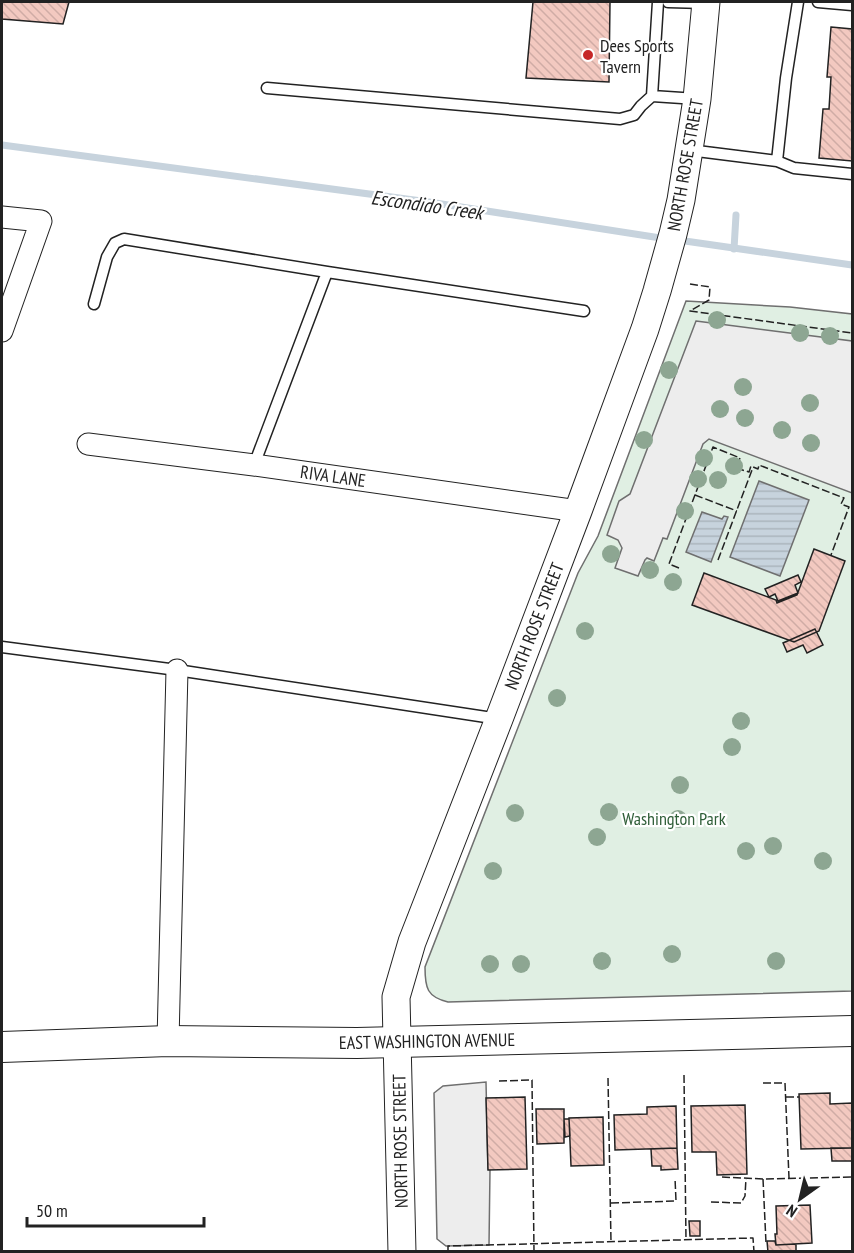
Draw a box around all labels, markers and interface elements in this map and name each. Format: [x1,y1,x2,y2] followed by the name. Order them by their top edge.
[600,34,674,78] place label: Dees Sports Tavern
[581,48,595,62] marker: Dees Sports Tavern
[662,97,708,233] street label: NORTH ROSE STREET
[369,184,487,226] water label: Escondido Creek
[299,460,367,492] street label: RIVA LANE
[499,559,569,693] street label: NORTH ROSE STREET
[622,807,726,830] park label: Washington Park
[339,1028,515,1054] street label: EAST WASHINGTON AVENUE
[387,1074,413,1208] street label: NORTH ROSE STREET
[770,1169,830,1229] north arrow
[27,1190,204,1228] scale bar
[36,1199,68,1222] text: 50 m
[782,1201,801,1222] text: N

